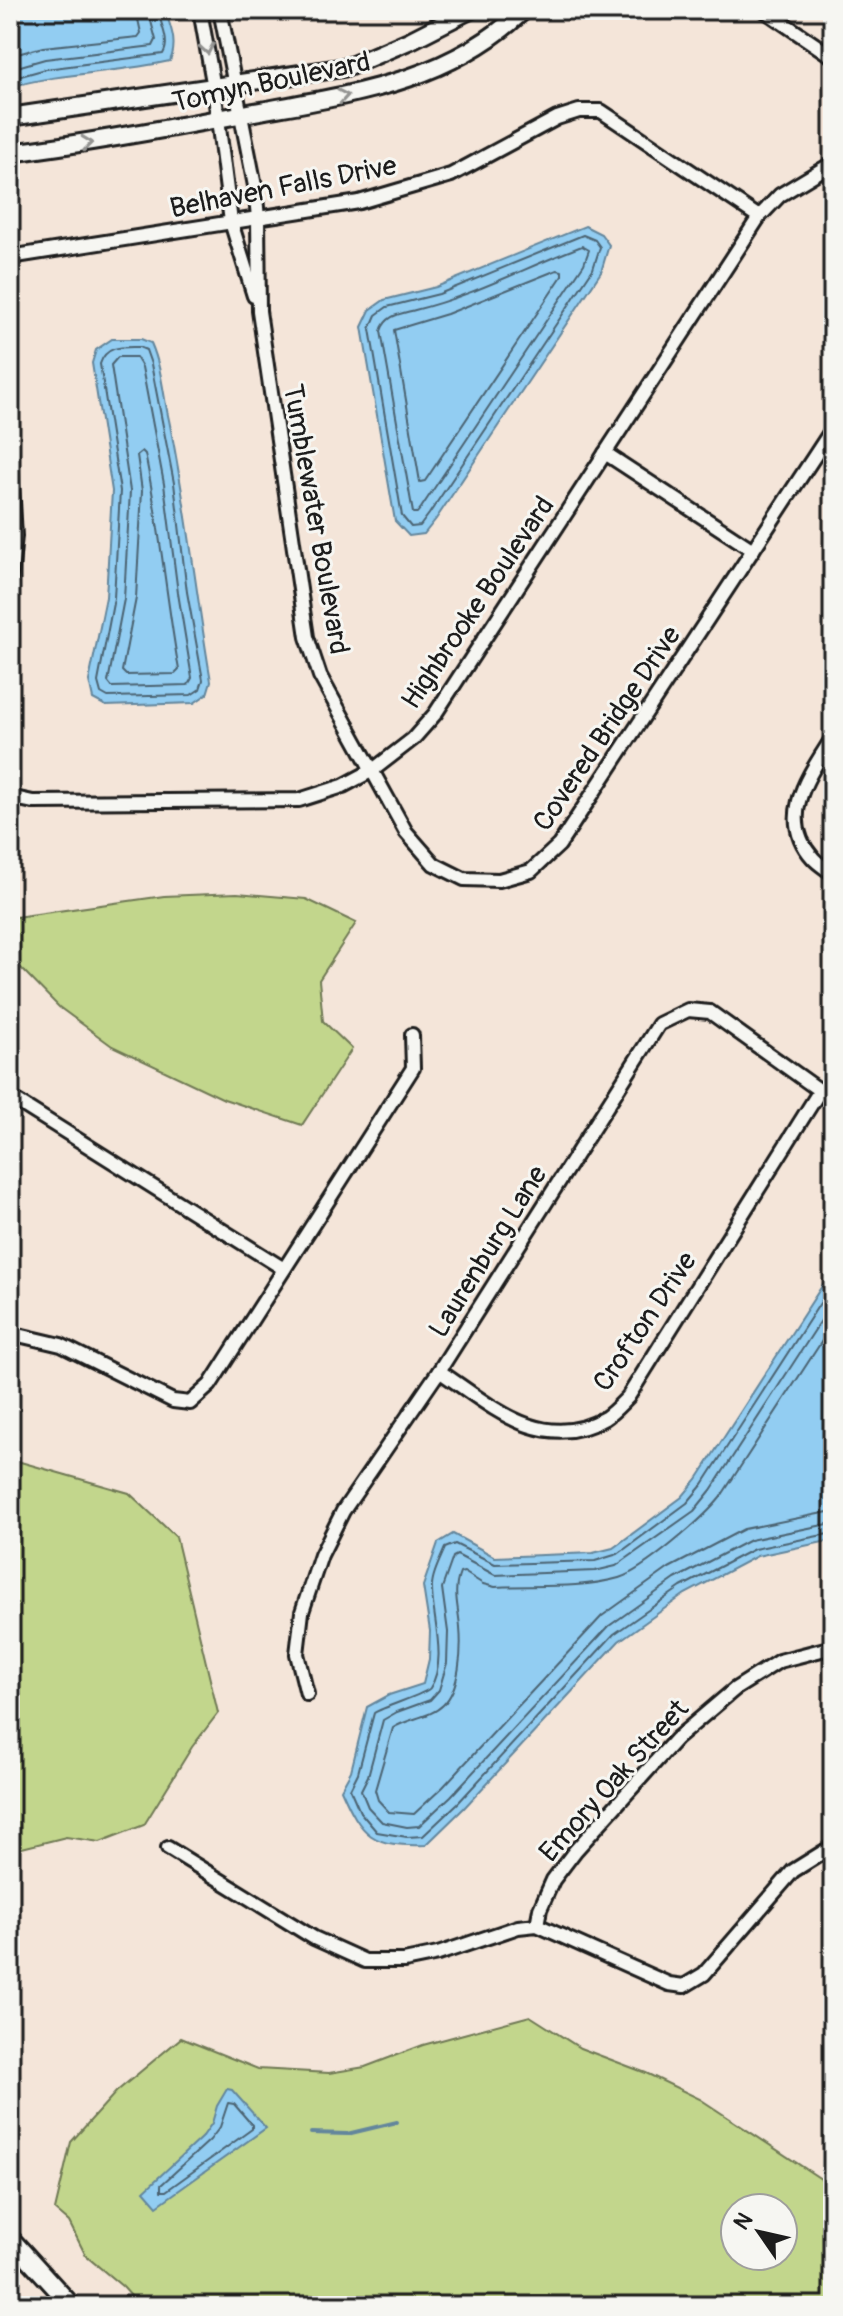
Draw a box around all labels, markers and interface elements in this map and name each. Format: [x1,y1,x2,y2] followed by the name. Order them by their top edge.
[198,42,215,56] one-way arrow
[169,44,373,121] street label: Tomyn Boulevard
[336,88,349,105] one-way arrow
[81,135,94,152] one-way arrow
[167,148,400,227] street label: Belhaven Falls Drive
[275,382,357,657] street label: Tumblewater Boulevard
[394,490,562,716] street label: Highbrooke Boulevard
[526,619,689,838] street label: Covered Bridge Drive
[421,1159,555,1344] street label: Laurenburg Lane
[586,1245,705,1398] street label: Crofton Drive
[532,1692,697,1870] street label: Emory Oak Street
[719,2192,799,2272] north arrow
[727,2207,759,2235] text: N

